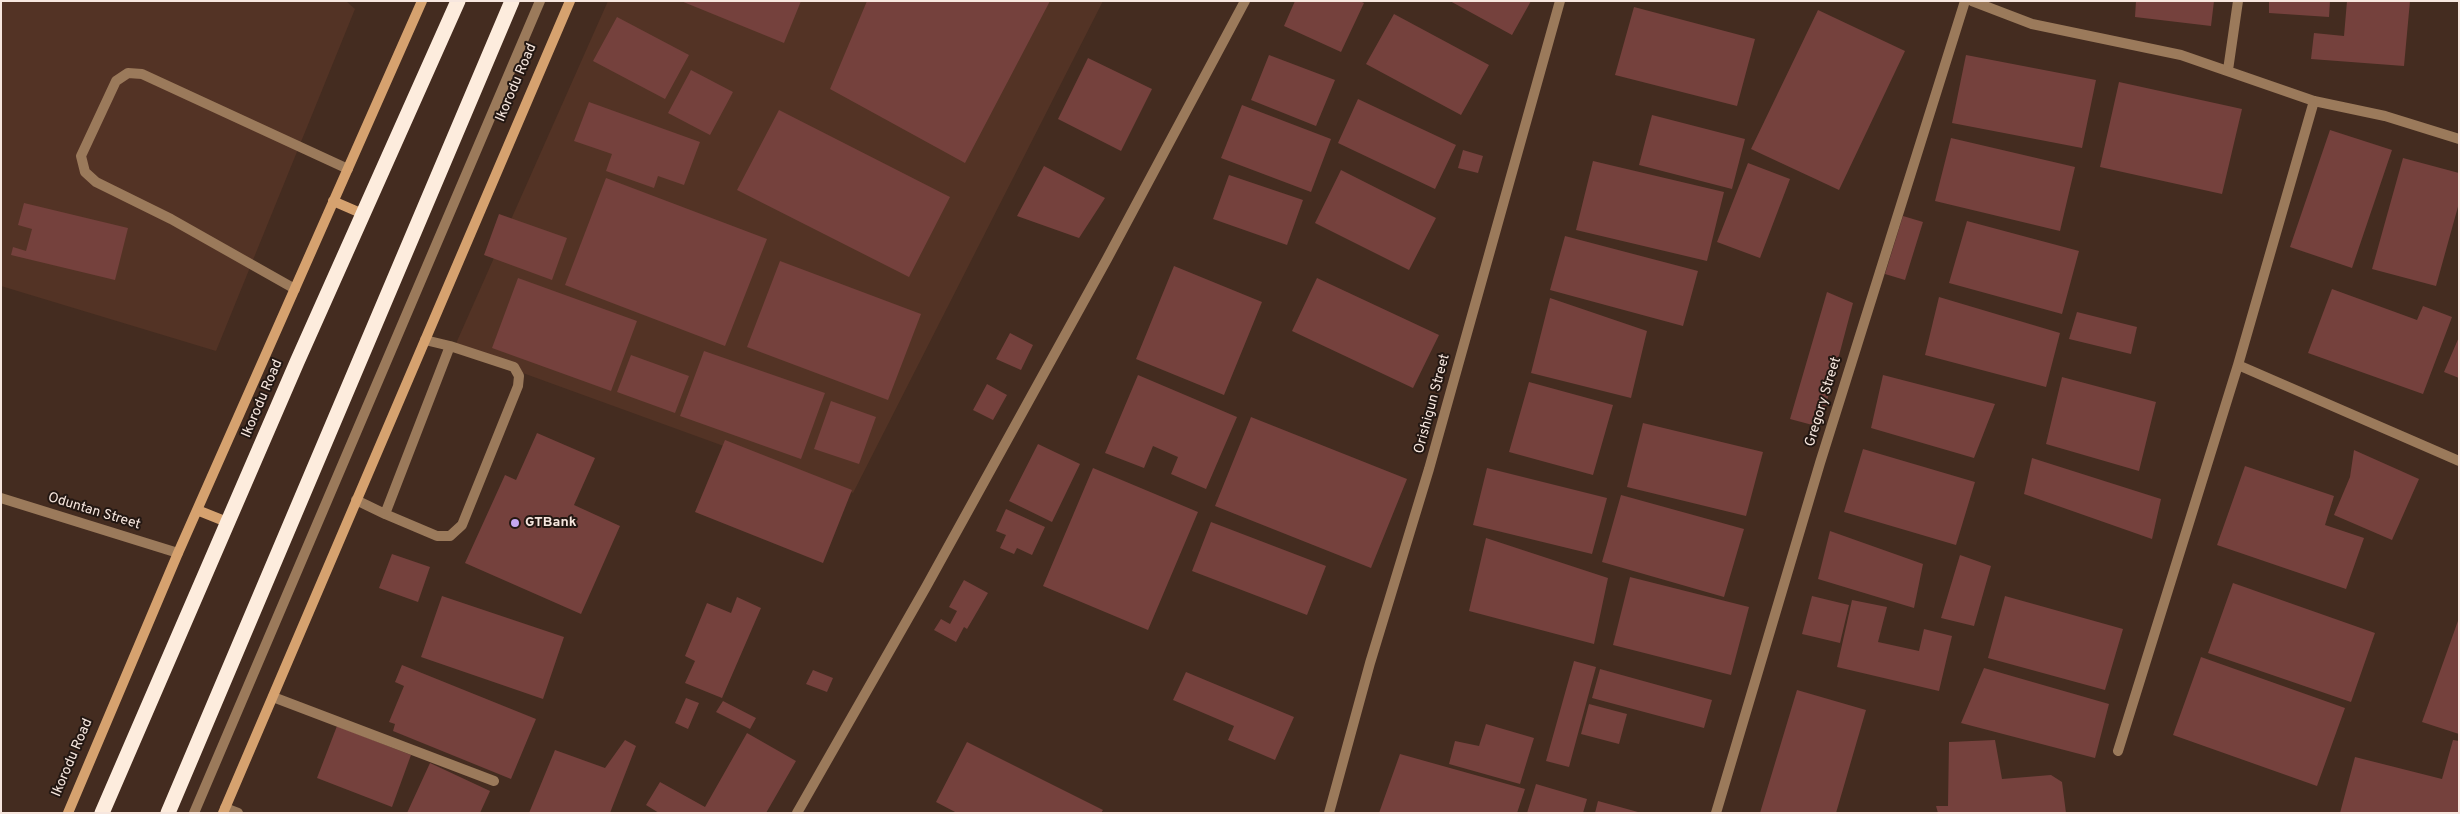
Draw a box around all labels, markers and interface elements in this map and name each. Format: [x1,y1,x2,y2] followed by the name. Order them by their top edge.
[493,41,541,125] street label: Ikorodu Road
[1412,352,1454,456] street label: Orishigun Street
[1802,355,1846,449] street label: Gregory Street
[239,357,287,441] street label: Ikorodu Road
[46,490,142,534] street label: Oduntan Street
[525,515,577,531] place label: GTBank
[509,517,521,529] marker: GTBank
[49,716,97,800] street label: Ikorodu Road

